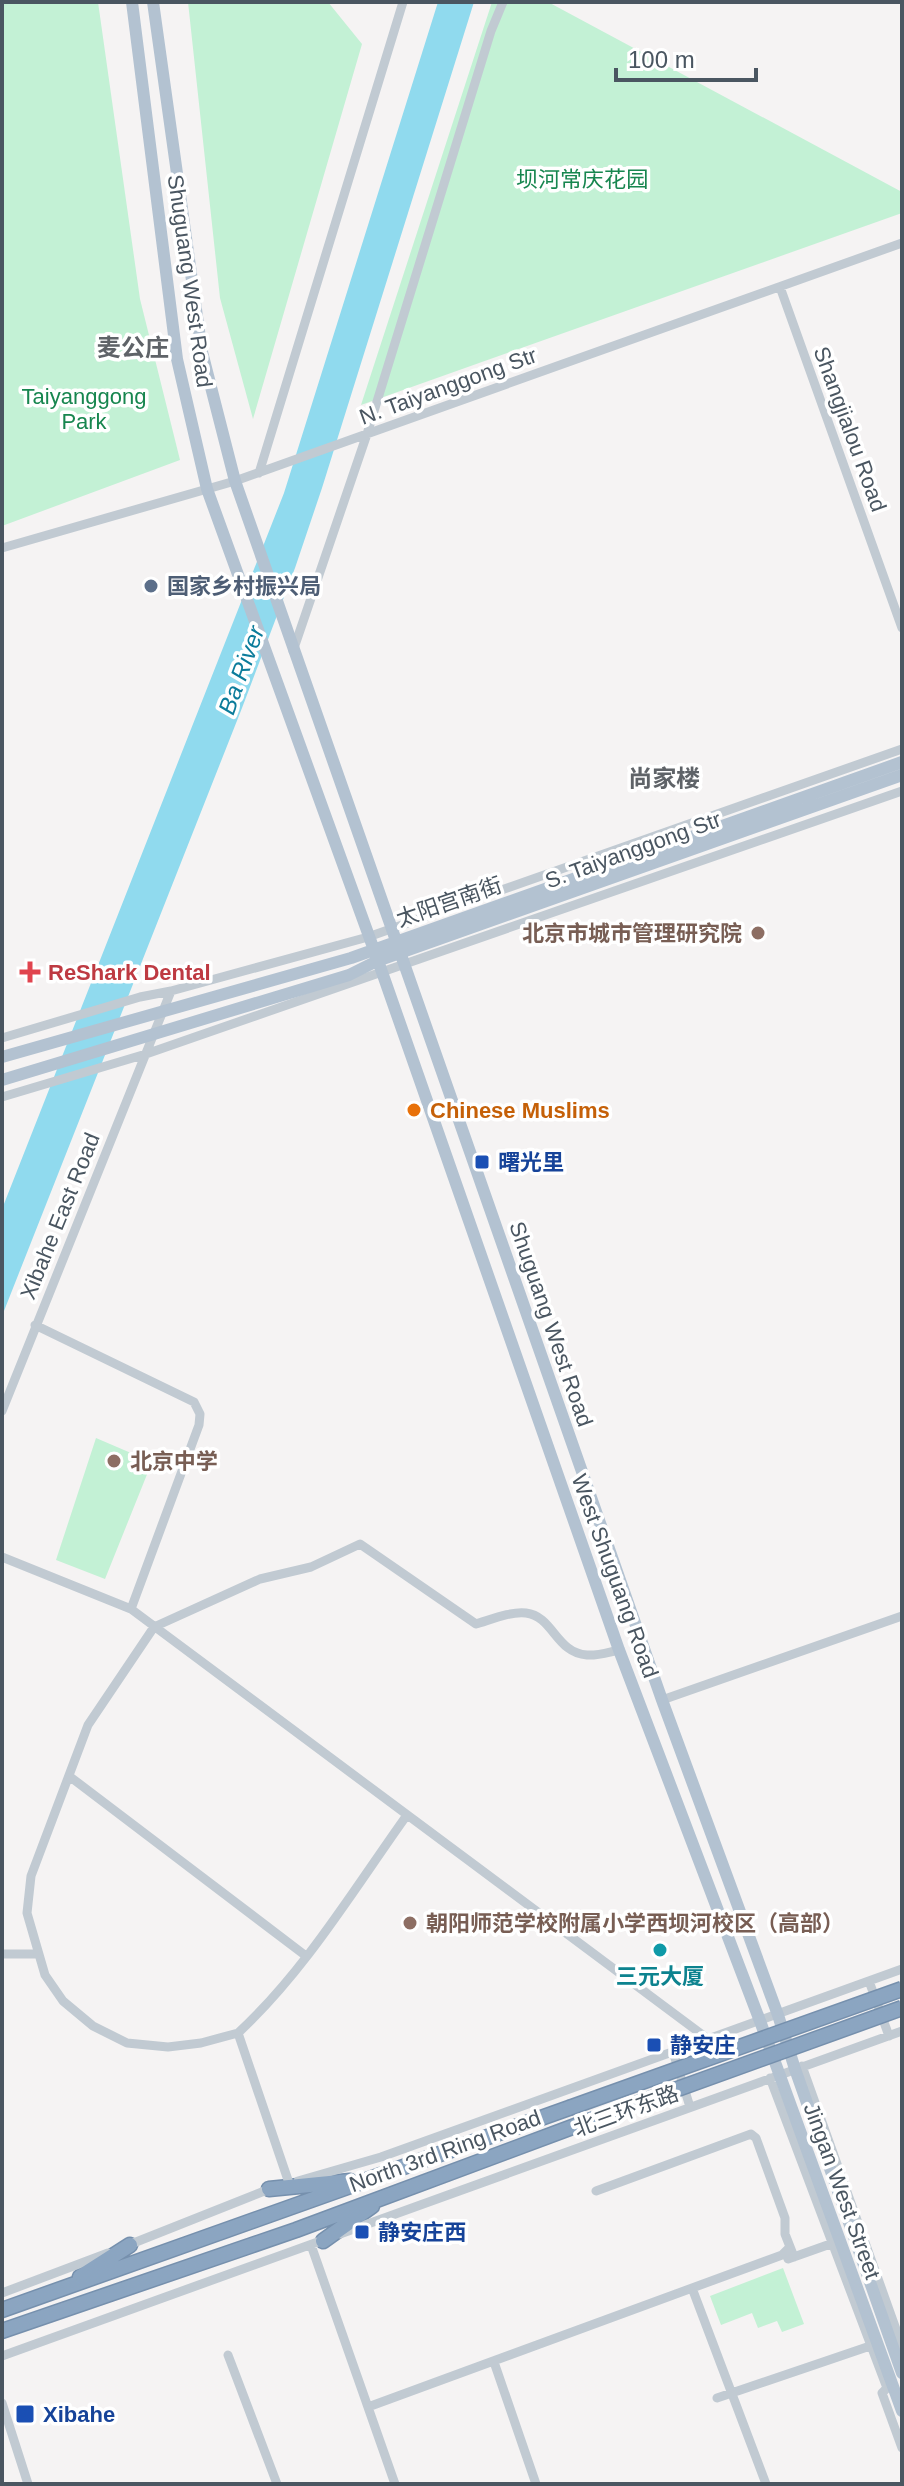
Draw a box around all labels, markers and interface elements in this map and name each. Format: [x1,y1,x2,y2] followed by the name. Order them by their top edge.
[616,32,756,82] scale bar
[628,46,695,73] text: 100 m
[516,167,648,192] park label: 坝河常庆花园
[163,173,217,389] street label: Shuguang West Road
[97,334,169,361] district label: 麦公庄
[356,342,540,430] street label: N. Taiyanggong Str
[809,343,891,515] street label: Shangjialou Road
[22,384,146,434] park label: Taiyanggong Park
[167,574,321,599] place label: 国家乡村振兴局
[142,577,160,595] marker: 国家乡村振兴局
[213,621,270,718] water label: Ba River
[628,765,700,792] district label: 尚家楼
[542,807,724,893] street label: S. Taiyanggong Str
[393,872,505,932] street label: 太阳宫南街
[522,921,742,946] place label: 北京市城市管理研究院
[749,924,767,942] marker: 北京市城市管理研究院
[48,960,211,985] place label: ReShark Dental
[19,961,41,983] marker: ReShark Dental
[430,1098,610,1123] place label: Chinese Muslims
[405,1101,423,1119] marker: Chinese Muslims
[15,1129,105,1303] street label: Xibahe East Road
[498,1150,564,1175] place label: 曙光里
[473,1153,491,1171] marker: 曙光里
[504,1218,598,1430] street label: Shuguang West Road
[130,1449,218,1474] place label: 北京中学
[105,1452,123,1470] marker: 北京中学
[567,1471,663,1681] street label: West Shuguang Road
[426,1911,844,1936] place label: 朝阳师范学校附属小学西坝河校区（高部）
[401,1914,419,1932] marker: 朝阳师范学校附属小学西坝河校区（高部）
[651,1941,669,1959] marker: 三元大厦
[616,1964,704,1989] place label: 三元大厦
[670,2033,736,2058] place label: 静安庄
[645,2036,663,2054] marker: 静安庄
[570,2080,682,2142] street label: 北三环东路
[799,2100,885,2282] street label: Jingan West Street
[346,2105,544,2197] street label: North 3rd Ring Road
[378,2220,466,2245] place label: 静安庄西
[353,2223,371,2241] marker: 静安庄西
[43,2402,115,2427] place label: Xibahe
[14,2403,36,2425] marker: Xibahe

